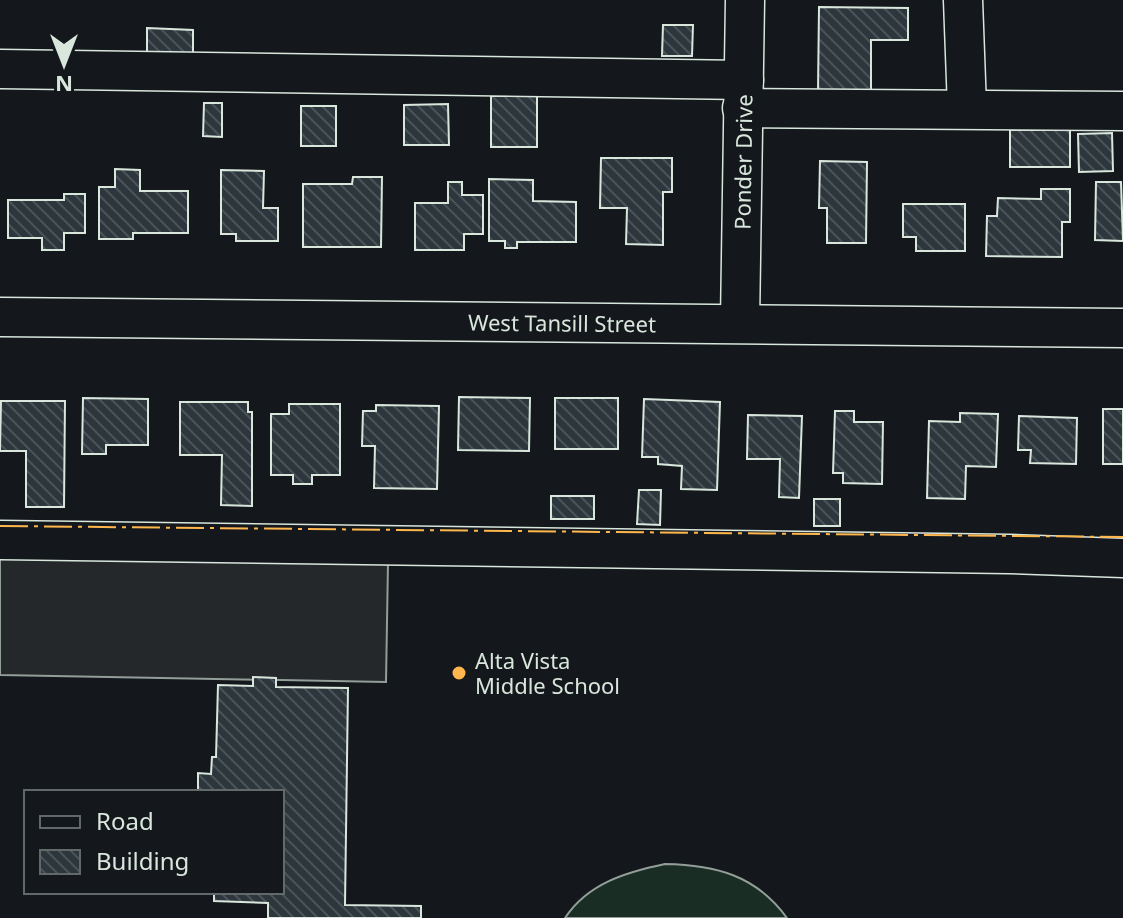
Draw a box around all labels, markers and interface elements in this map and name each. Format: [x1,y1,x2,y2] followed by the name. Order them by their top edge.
[24,24,104,104] north arrow
[55,70,73,100] text: N
[726,94,759,230] street label: Ponder Drive
[468,307,656,338] street label: West Tansill Street
[475,645,620,700] place label: Alta Vista Middle School
[450,664,468,682] marker: Alta Vista Middle School
[24,790,284,894] legend
[96,804,154,837] text: Road
[96,844,189,877] text: Building

